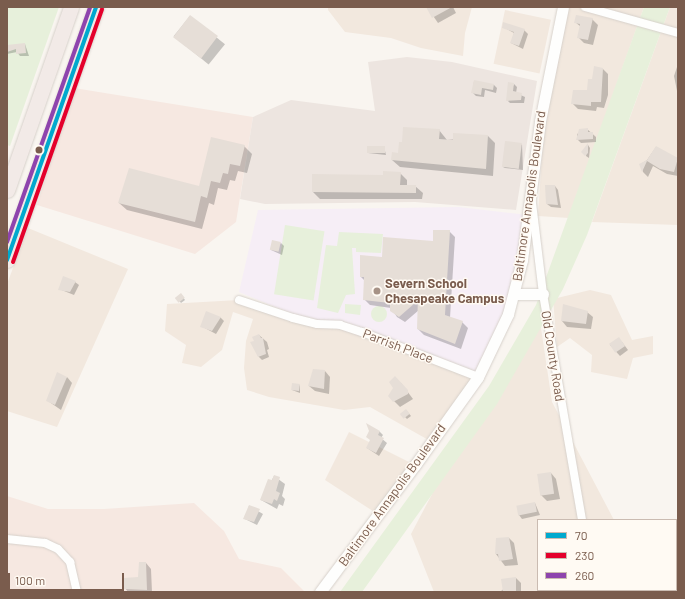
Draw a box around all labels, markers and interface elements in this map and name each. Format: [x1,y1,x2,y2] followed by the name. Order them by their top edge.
[509,110,549,282] street label: Baltimore Annapolis Boulevard
[34,145,44,155] unlabelled marker
[385,276,504,307] place label: Severn School Chesapeake Campus
[372,286,382,296] marker: Severn School Chesapeake Campus
[538,309,568,403] street label: Old County Road
[361,325,435,367] street label: Parrish Place
[335,421,449,569] street label: Baltimore Annapolis Boulevard
[537,519,677,591] legend
[575,528,587,542] text: 70
[575,548,594,562] text: 230
[10,565,126,591] scale bar
[575,568,594,582] text: 260
[15,573,45,587] text: 100 m

